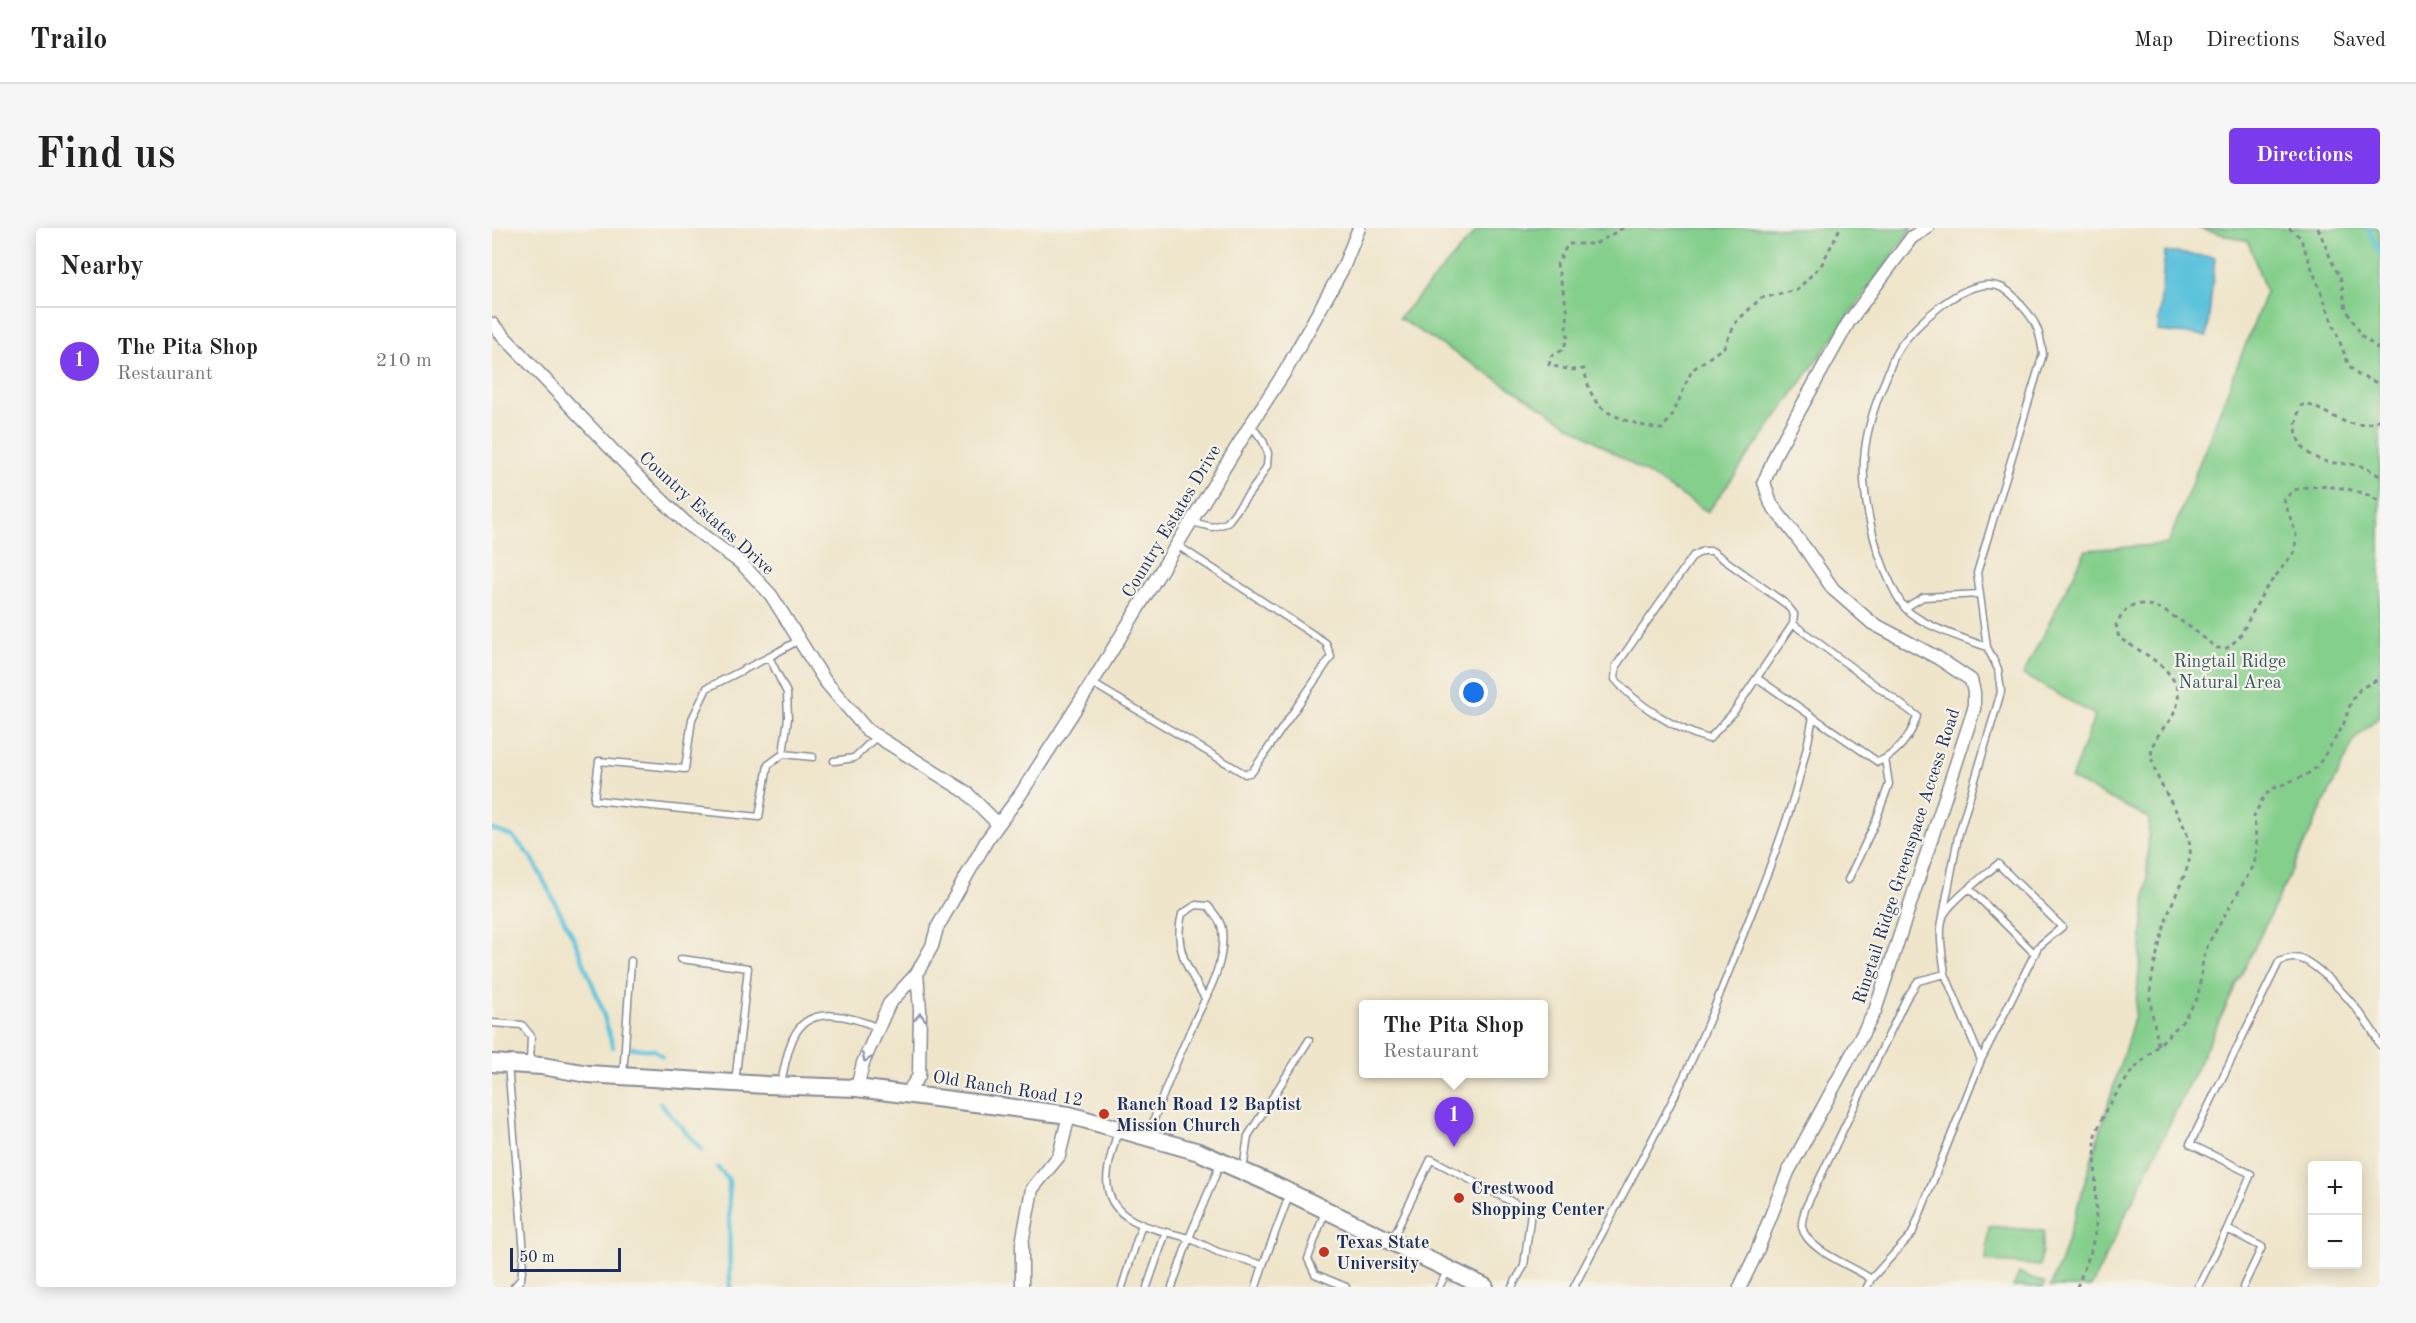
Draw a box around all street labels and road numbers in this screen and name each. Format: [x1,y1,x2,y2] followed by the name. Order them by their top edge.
[1119,442,1225,601] street label: Country Estates Drive
[635,449,777,579] street label: Country Estates Drive
[1851,706,1963,1006] street label: Ringtail Ridge Greenspace Access Road
[931,1068,1084,1110] street label: Old Ranch Road 12

